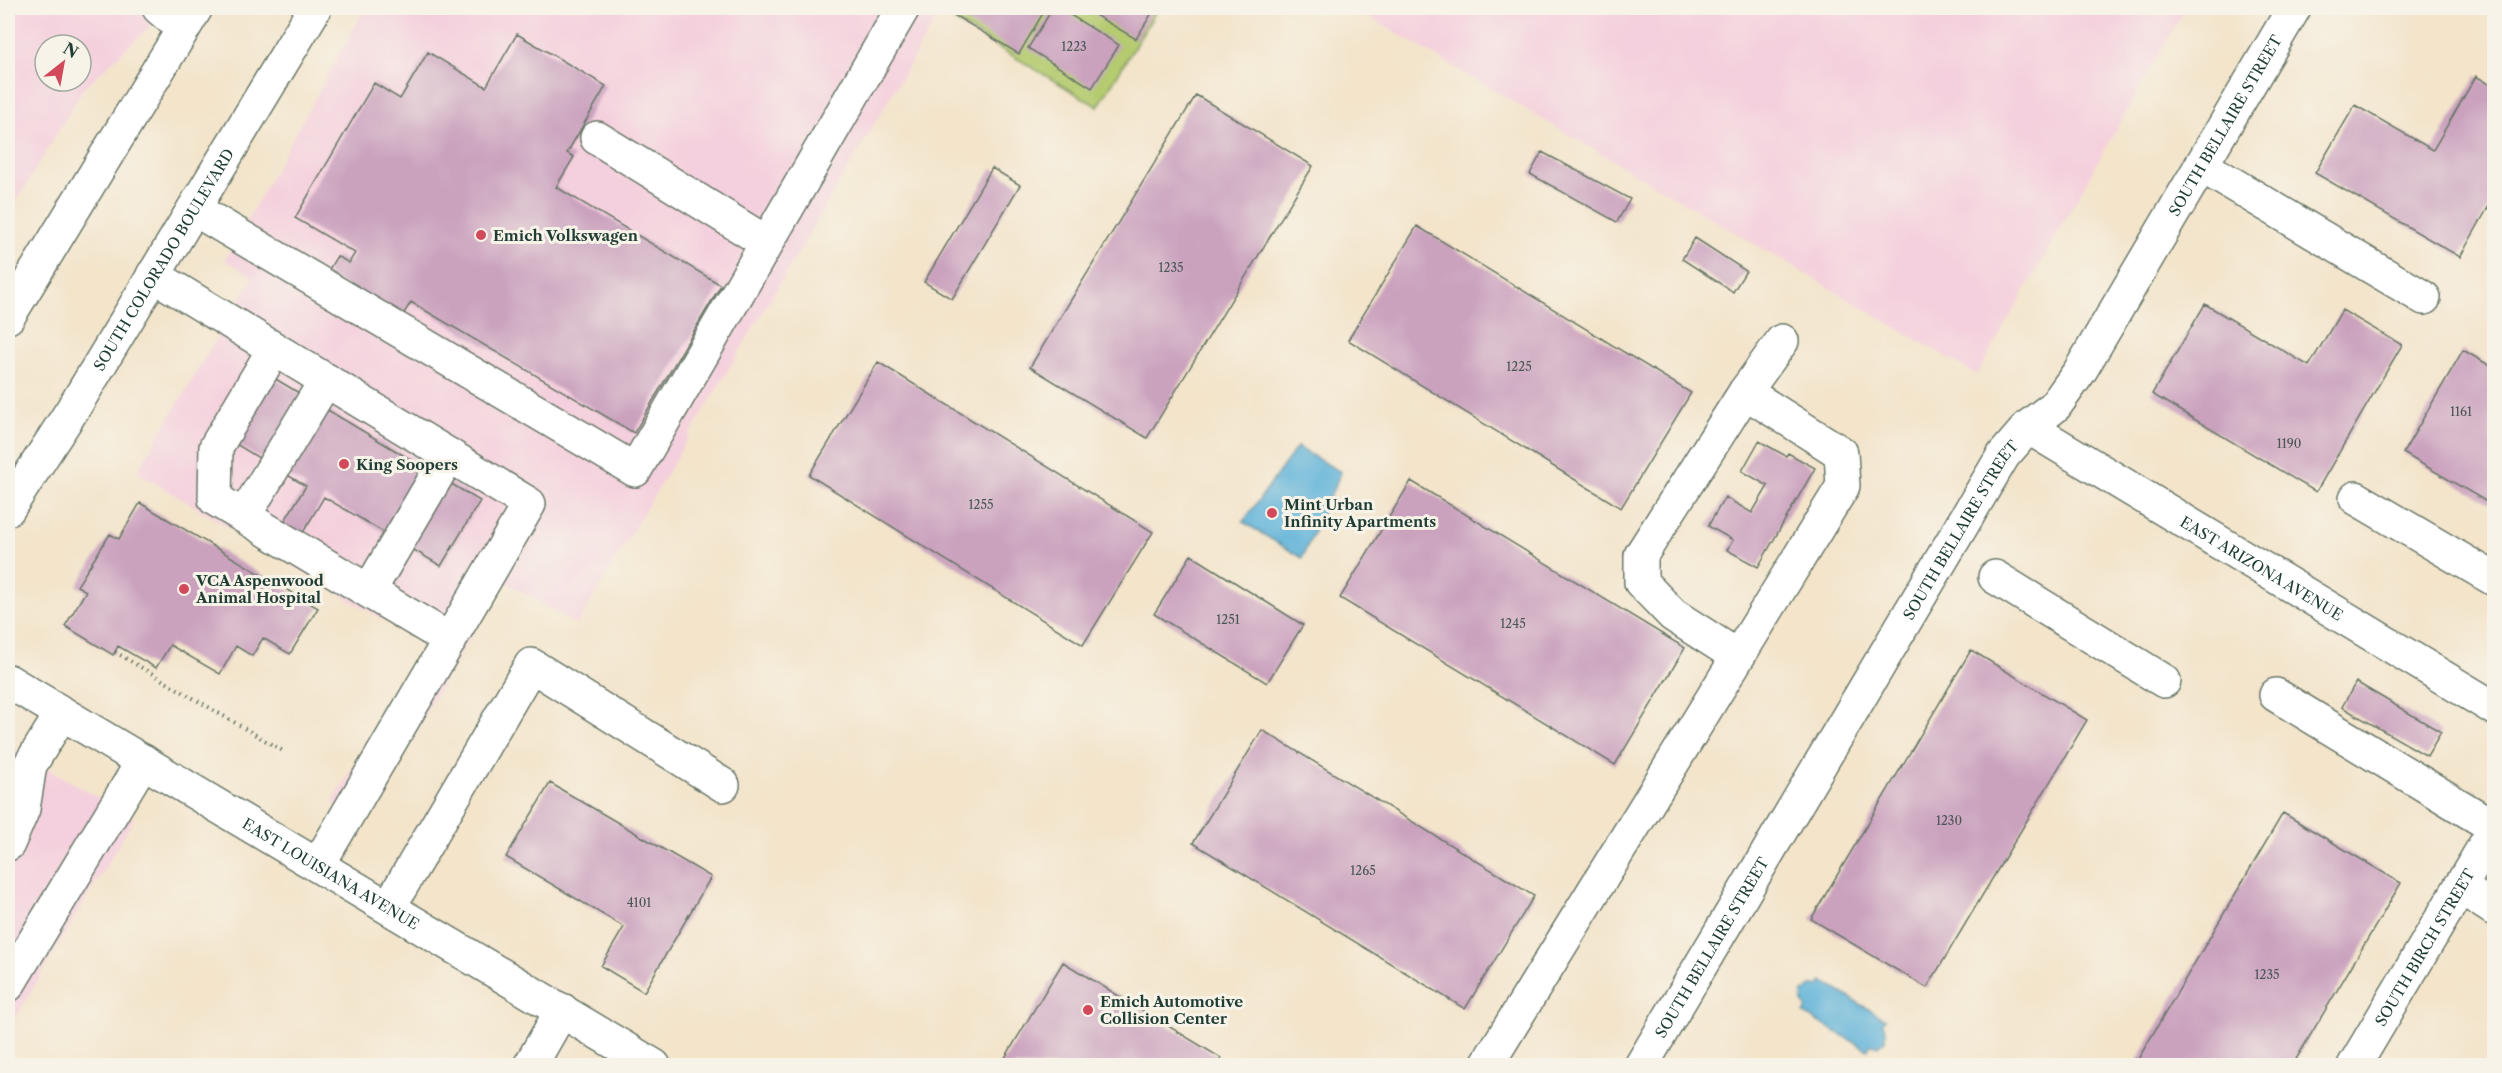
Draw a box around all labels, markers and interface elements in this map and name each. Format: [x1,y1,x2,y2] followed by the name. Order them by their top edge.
[2164,31,2286,219] street label: SOUTH BELLAIRE STREET
[33,33,93,93] north arrow
[60,38,82,62] text: N
[1061,39,1087,54] house number: 1223
[89,145,238,374] street label: SOUTH COLORADO BOULEVARD
[493,226,639,245] place label: Emich Volkswagen
[474,228,488,242] marker: Emich Volkswagen
[1158,260,1184,275] house number: 1235
[1506,359,1532,374] house number: 1225
[2450,404,2472,419] house number: 1161
[1899,436,2022,623] street label: SOUTH BELLAIRE STREET
[2277,436,2301,451] house number: 1190
[356,455,458,474] place label: King Soopers
[337,457,351,471] marker: King Soopers
[1284,495,1436,531] place label: Mint Urban Infinity Apartments
[969,497,993,512] house number: 1255
[1265,506,1279,520] marker: Mint Urban Infinity Apartments
[2177,512,2347,624] street label: EAST ARIZONA AVENUE
[195,571,324,607] place label: VCA Aspenwood Animal Hospital
[177,582,191,596] marker: VCA Aspenwood Animal Hospital
[1216,612,1240,627] house number: 1251
[1500,616,1526,631] house number: 1245
[1936,813,1962,828] house number: 1230
[239,814,423,933] street label: EAST LOUISIANA AVENUE
[1651,853,1773,1041] street label: SOUTH BELLAIRE STREET
[1350,863,1376,878] house number: 1265
[2370,865,2479,1029] street label: SOUTH BIRCH STREET
[627,895,651,910] house number: 4101
[2254,967,2280,982] house number: 1235
[1100,992,1243,1028] place label: Emich Automotive Collision Center
[1081,1003,1095,1017] marker: Emich Automotive Collision Center

